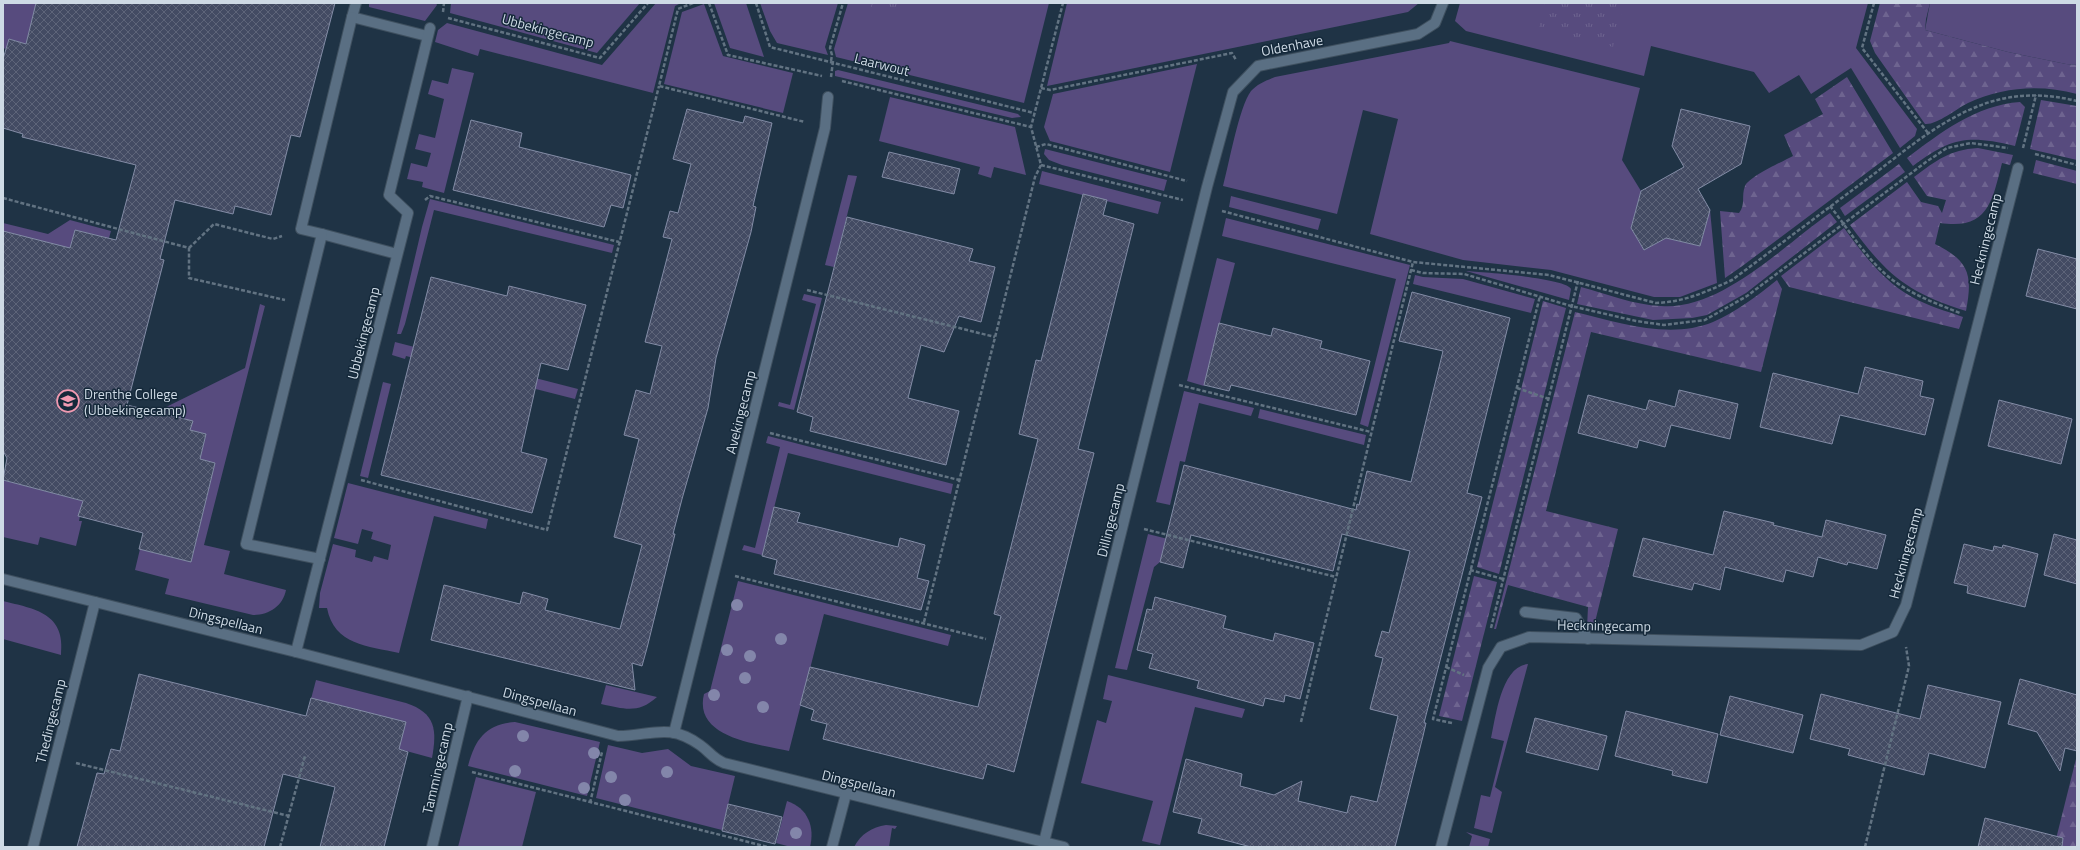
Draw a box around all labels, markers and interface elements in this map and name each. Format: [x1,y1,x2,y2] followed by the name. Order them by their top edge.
[500,8,596,52] street label: Ubbekingecamp
[1259,29,1325,61] street label: Oldenhave
[852,47,912,81] street label: Laarwout
[1963,191,2007,287] street label: Heckningecamp
[341,285,385,381] street label: Ubbekingecamp
[719,368,761,456] street label: Avekingecamp
[84,383,186,420] place label: Drenthe College (Ubbekingecamp)
[55,388,81,414] school or university icon: Drenthe College (Ubbekingecamp)
[1091,481,1129,559] street label: Dillingecamp
[1883,505,1927,601] street label: Heckningecamp
[187,601,265,639] street label: Dingspellaan
[1557,614,1651,636] street label: Heckningecamp
[29,677,71,765] street label: Thedingecamp
[501,681,579,721] street label: Dingspellaan
[416,720,458,816] street label: Tammingecamp
[820,764,898,802] street label: Dingspellaan

